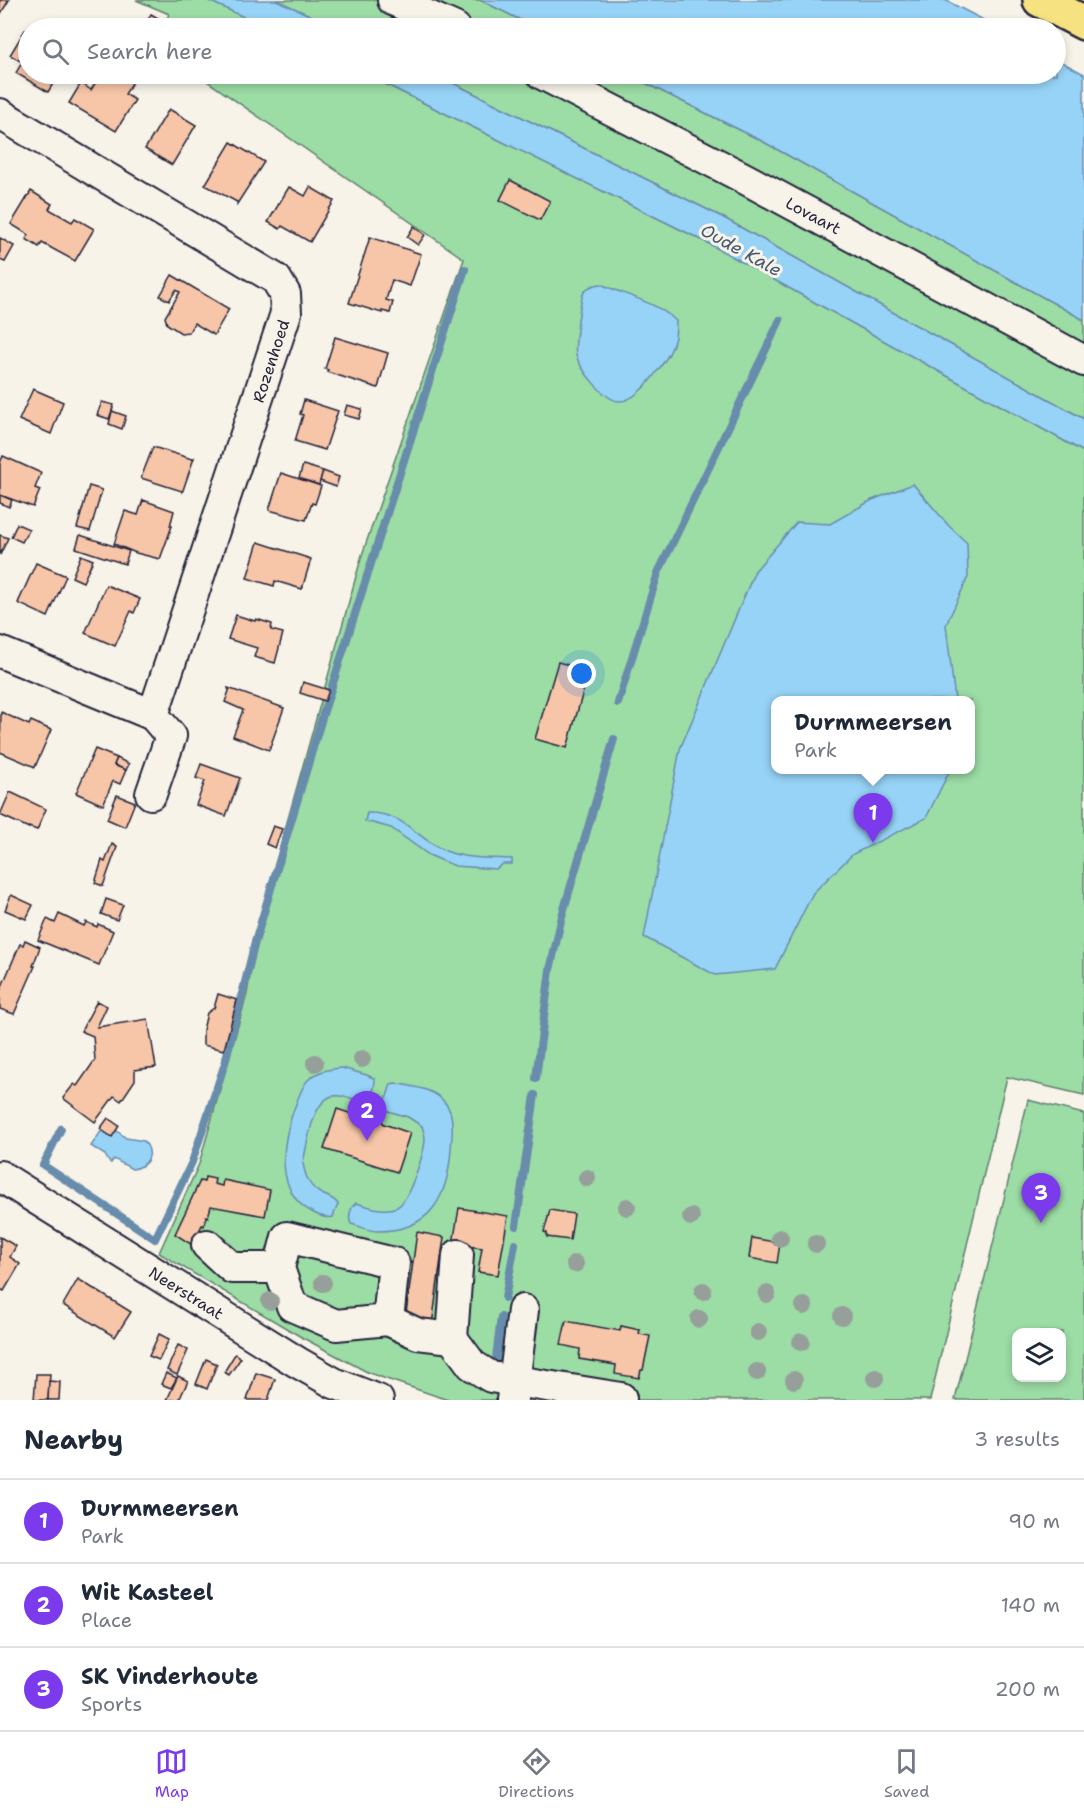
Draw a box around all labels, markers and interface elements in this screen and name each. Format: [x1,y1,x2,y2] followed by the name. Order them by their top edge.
[18,18,1066,84] search box
[39,35,72,68] icon: search
[87,37,213,66] text: Search here
[782,192,845,239] street label: Lovaart
[696,218,786,282] water label: Oude Kale
[248,317,294,405] street label: Rozenhoed
[567,659,596,688] your location
[771,696,975,774] popup
[794,708,952,737] text: Durmmeersen
[794,737,837,763] text: Park
[854,794,892,843] pin: 1
[348,1092,386,1141] pin: 2
[1022,1174,1060,1223] pin: 3
[145,1262,228,1324] street label: Neerstraat
[1012,1328,1066,1382] map controls
[1012,1328,1066,1382] button: layers
[24,1422,123,1457] text: Nearby
[974,1426,1060,1452] text: 3 results
[81,1494,239,1523] text: Durmmeersen
[39,1508,48,1534] text: 1
[1008,1508,1060,1534] text: 90 m
[81,1523,124,1549] text: Park
[81,1578,213,1607] text: Wit Kasteel
[37,1592,51,1618] text: 2
[1001,1592,1060,1618] text: 140 m
[81,1607,132,1633] text: Place
[81,1662,258,1691] text: SK Vinderhoute
[37,1676,51,1702] text: 3
[995,1676,1060,1702] text: 200 m
[81,1691,142,1717] text: Sports
[155,1745,189,1802] tab: Map
[498,1745,575,1802] tab: Directions
[884,1745,929,1802] tab: Saved

